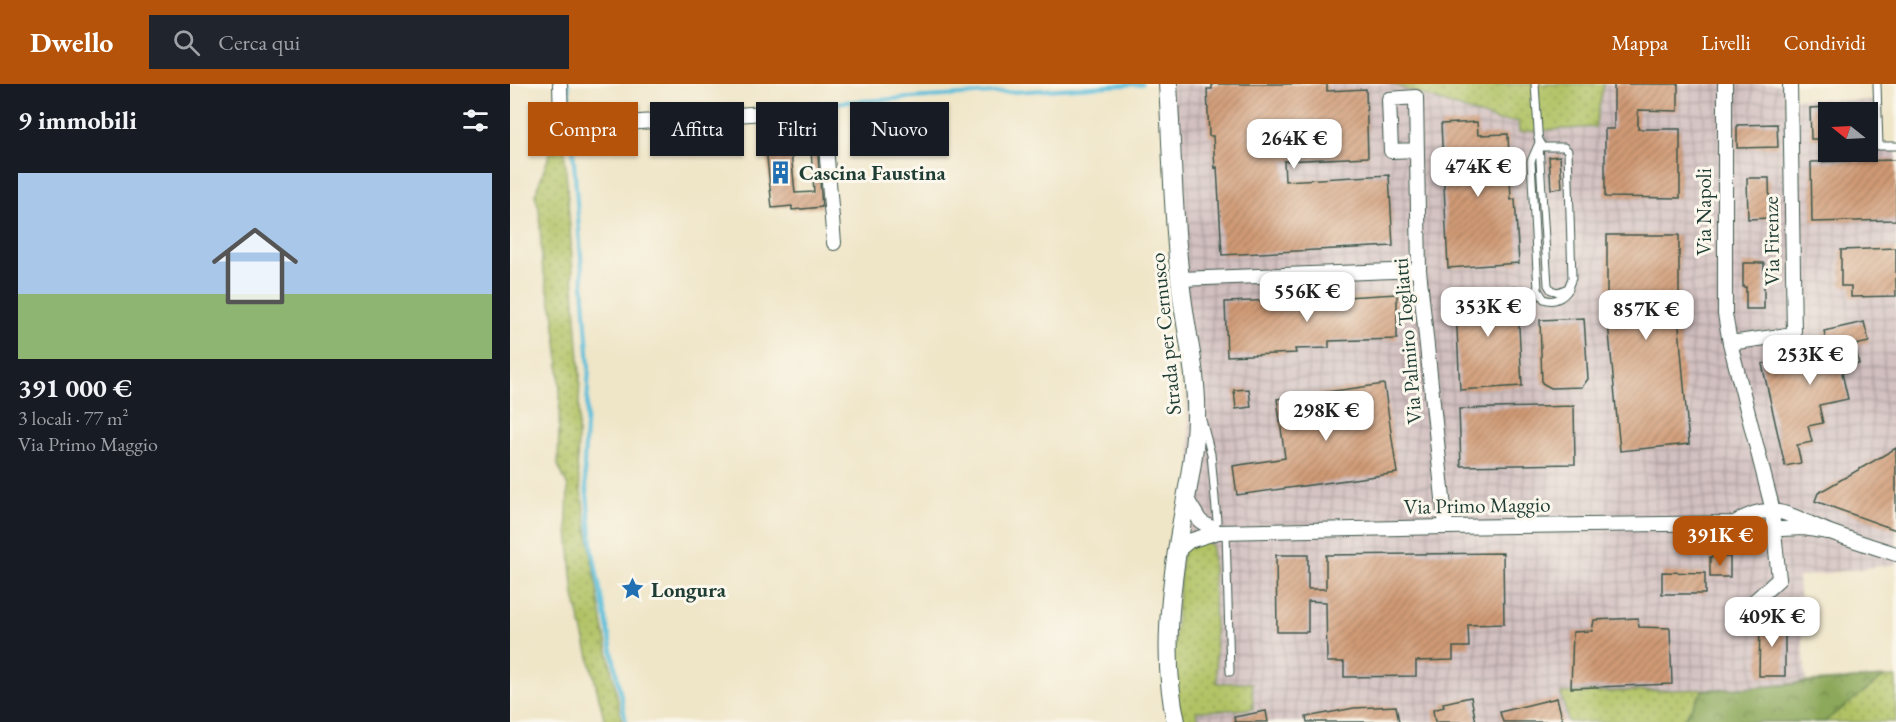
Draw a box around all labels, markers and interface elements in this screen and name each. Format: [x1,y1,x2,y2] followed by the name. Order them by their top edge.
[149,15,569,69] search box
[30,24,113,60] text: Dwello
[170,26,203,59] icon: search
[218,28,300,57] text: Cerca qui
[1612,29,1668,56] text: Mappa
[1701,29,1751,56] text: Livelli
[1784,29,1866,56] text: Condividi
[528,102,638,156] chip: Compra
[650,102,744,156] chip: Affitta
[756,102,838,156] chip: Filtri
[850,102,949,156] chip: Nuovo
[1818,102,1878,162] north arrow
[1818,102,1878,162] map controls
[18,103,137,137] text: 9 immobili
[459,104,492,137] icon: filters
[1245,119,1343,170] pin: 264K €
[1261,125,1327,151] text: 264K €
[1429,147,1527,198] pin: 474K €
[1445,153,1511,179] text: 474K €
[768,159,794,185] building icon: Cascina Faustina
[799,159,947,186] place label: Cascina Faustina
[1690,168,1717,256] street label: Via Napoli
[1757,196,1785,286] street label: Via Firenze
[201,212,309,320] icon: home
[1143,252,1187,416] street label: Strada per Cernusco
[1386,257,1428,425] street label: Via Palmiro Togliatti
[1258,272,1356,323] pin: 556K €
[1274,278,1340,304] text: 556K €
[1439,287,1537,338] pin: 353K €
[1597,290,1695,341] pin: 857K €
[1455,293,1521,319] text: 353K €
[1613,296,1679,322] text: 857K €
[1761,335,1859,386] pin: 253K €
[1777,341,1843,367] text: 253K €
[18,371,132,405] text: 391 000 €
[1277,391,1375,442] pin: 298K €
[1293,397,1359,423] text: 298K €
[18,405,129,431] text: 3 locali · 77 m²
[18,431,158,457] text: Via Primo Maggio
[1403,490,1551,520] street label: Via Primo Maggio
[1671,516,1769,567] pin: 391K €
[1687,522,1753,548] text: 391K €
[620,576,646,602] place icon: Longura
[651,576,727,603] place label: Longura
[1723,597,1821,648] pin: 409K €
[1739,603,1805,629] text: 409K €

